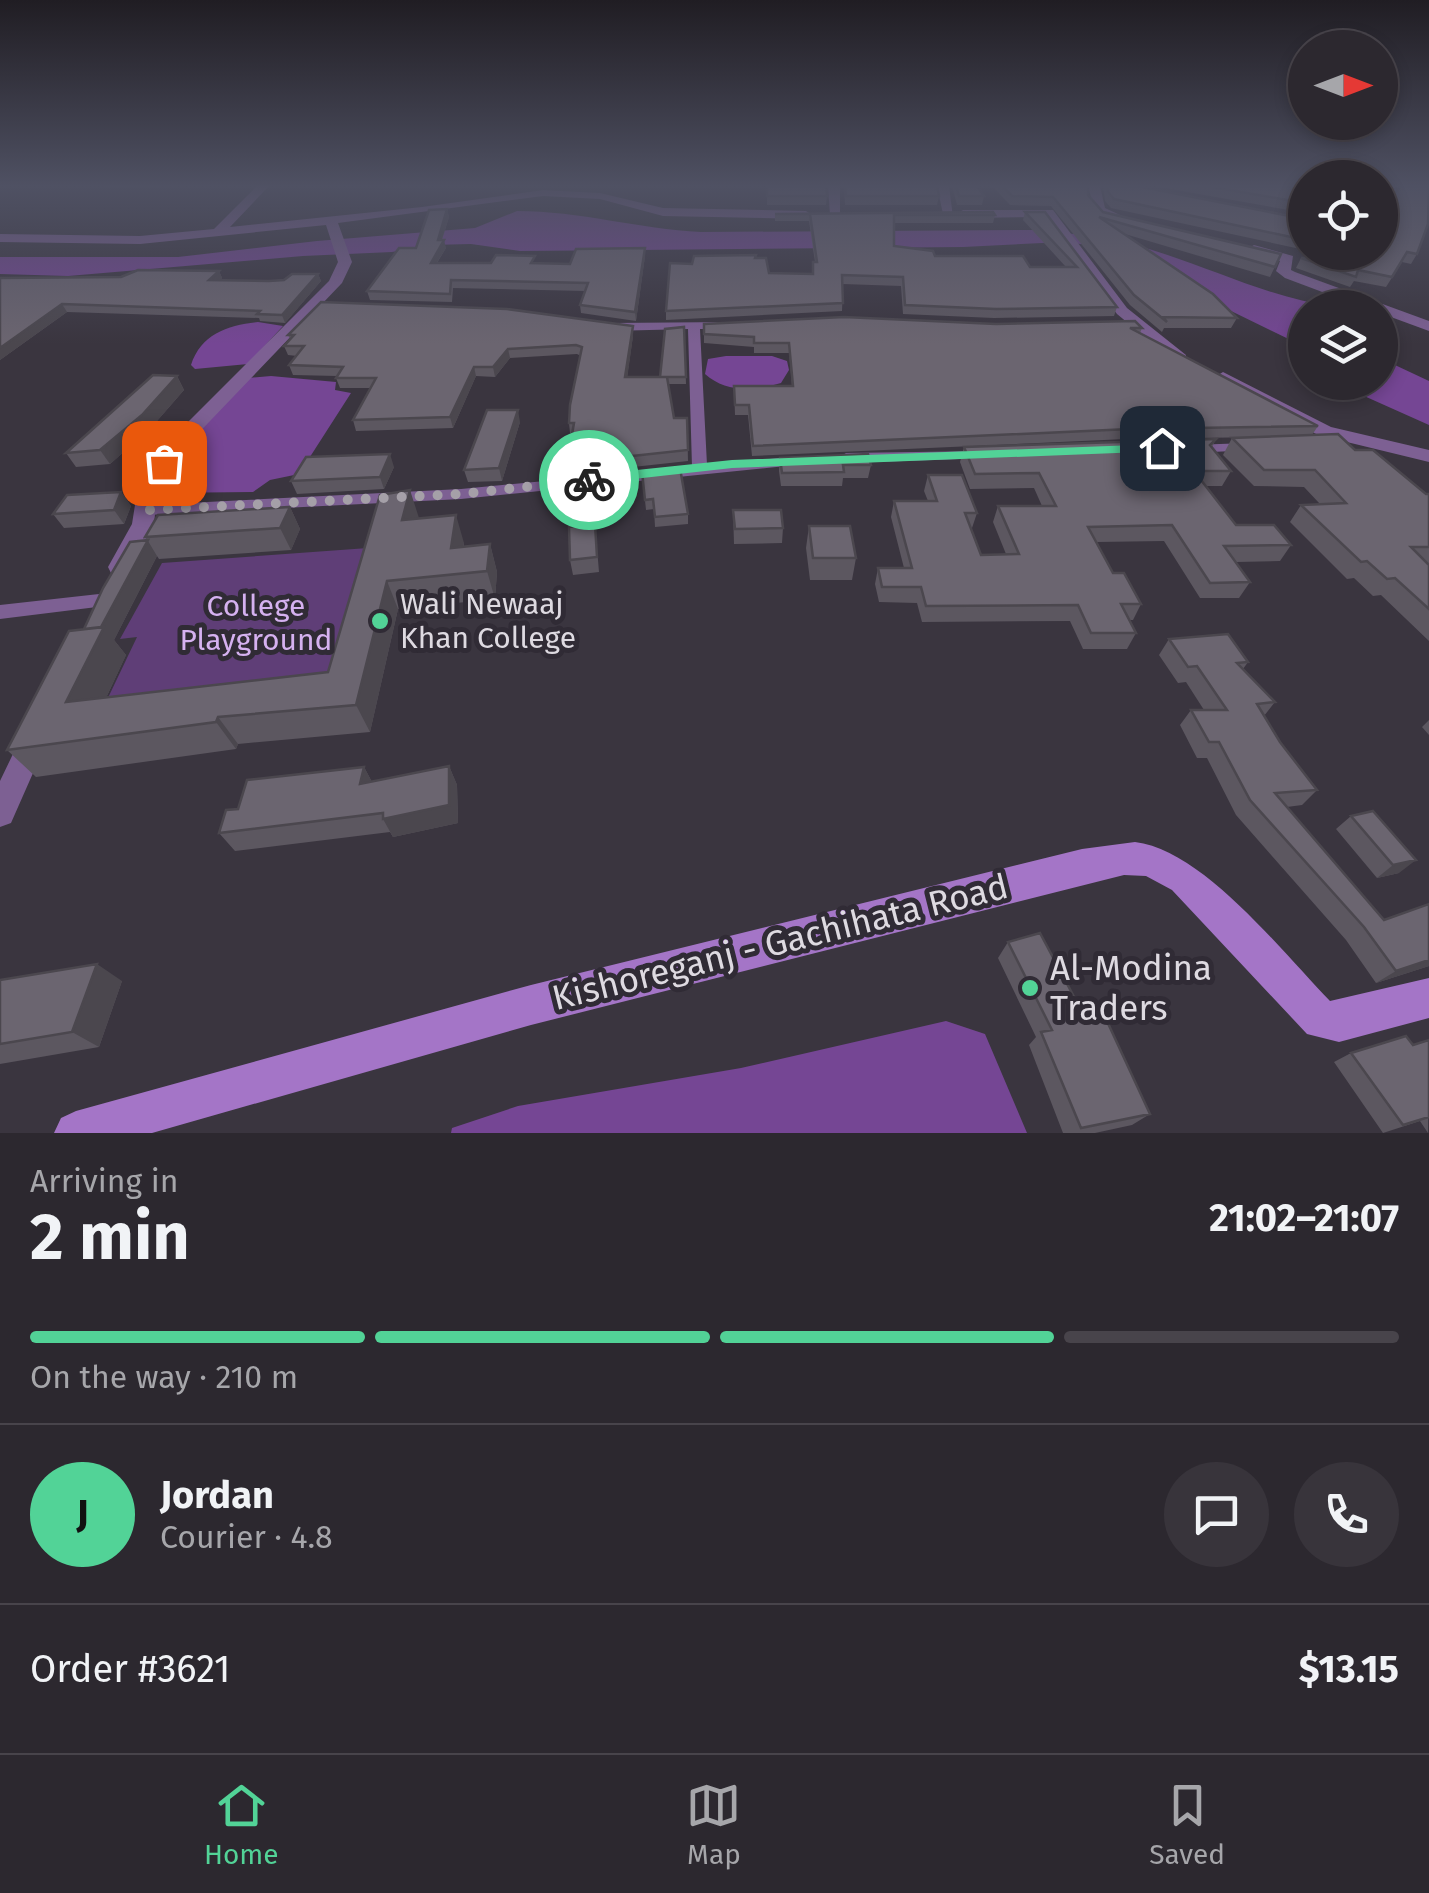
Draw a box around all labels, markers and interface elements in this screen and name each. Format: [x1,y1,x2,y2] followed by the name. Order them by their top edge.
[1288,30,1398,140] north arrow
[1288,30,1398,400] map controls
[1288,160,1398,270] button: locate
[1288,290,1398,400] button: layers
[1120,406,1205,491] pin
[122,421,207,506] pin
[1135,421,1190,476] icon: home
[539,430,639,530] courier
[137,436,192,491] icon: bag
[562,453,617,508] icon: bike
[400,586,576,656] place label: Wali Newaaj Khan College
[179,588,333,658] park label: College Playground
[369,610,391,632] marker: Wali Newaaj Khan College
[548,865,1012,1019] street label: Kishoreganj - Gachihata Road
[1050,947,1212,1029] place label: Al-Modina Traders
[1019,977,1041,999] marker: Al-Modina Traders
[30,1162,178,1200] text: Arriving in
[1209,1195,1399,1241] text: 21:02–21:07
[30,1198,190,1276] text: 2 min
[30,1358,298,1396] text: On the way · 210 m
[1164,1462,1269,1567] button: chat
[1294,1462,1399,1567] button: phone
[160,1472,274,1518] text: Jordan
[76,1491,89,1537] text: J
[160,1518,333,1556] text: Courier · 4.8
[30,1646,230,1692] text: Order #3621
[1299,1646,1399,1692] text: $13.15
[204,1778,279,1871] tab: Home
[686,1778,741,1871] tab: Map
[1149,1778,1225,1871] tab: Saved

